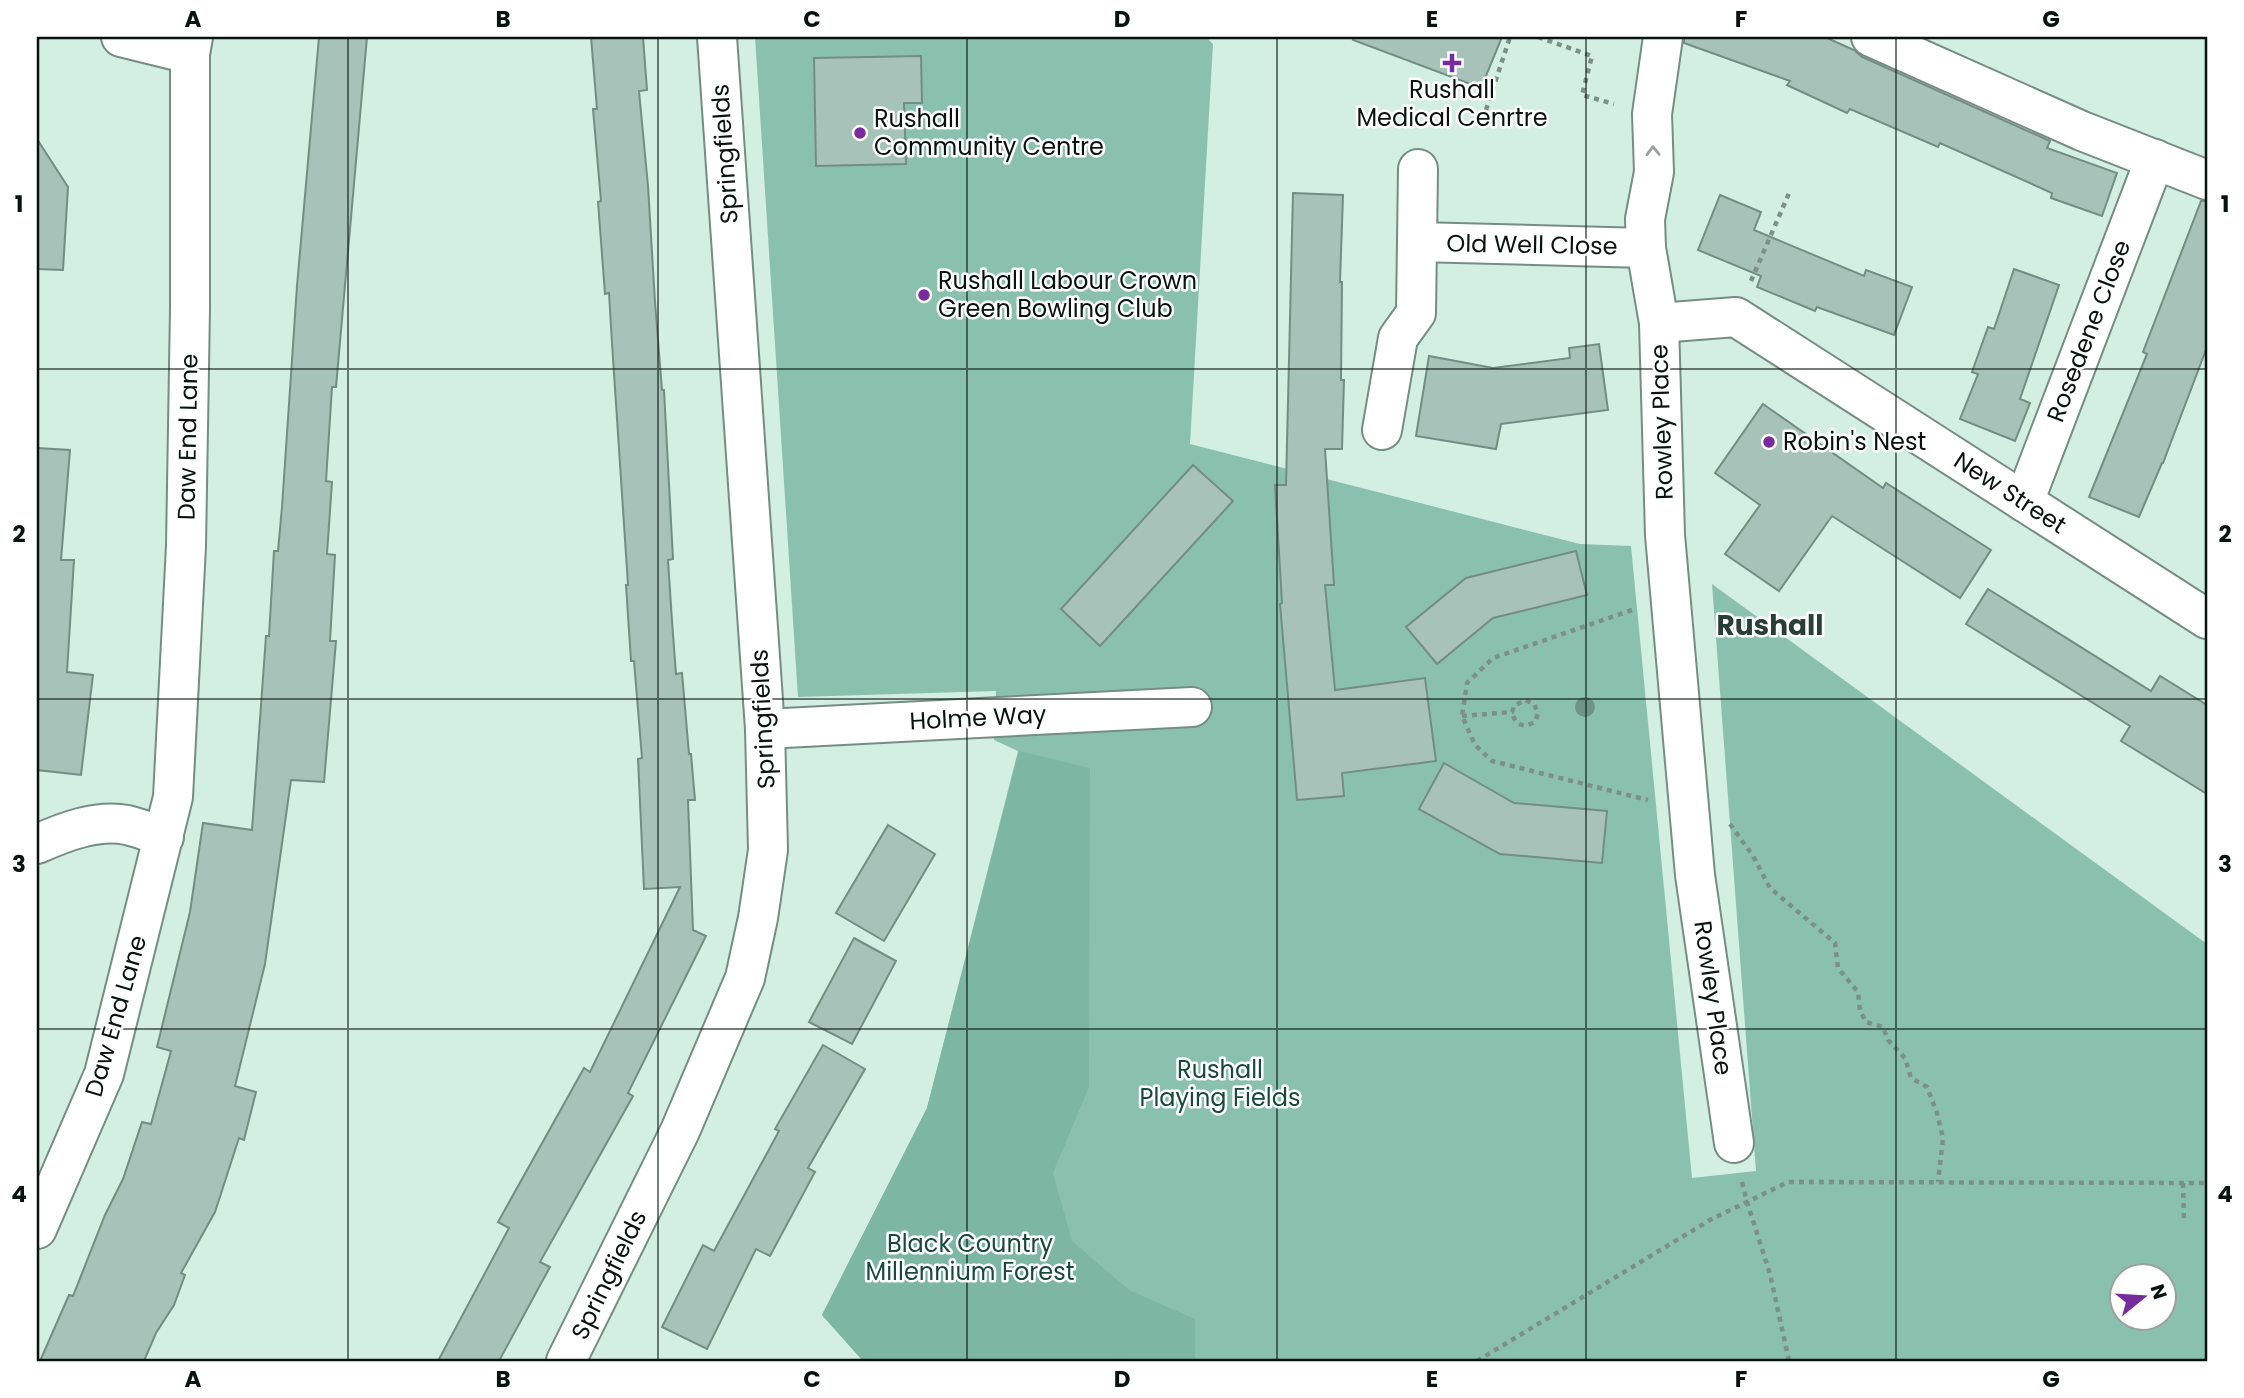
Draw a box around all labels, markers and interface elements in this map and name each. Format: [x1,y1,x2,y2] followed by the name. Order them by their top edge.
[185,3,202,35] text: A
[495,3,511,35] text: B
[803,3,821,35] text: C
[1114,3,1130,35] text: D
[1426,3,1438,35] text: E
[1735,3,1747,35] text: F
[2042,3,2060,35] text: G
[1442,53,1462,73] marker: Rushall Medical Cenrtre
[1356,73,1548,134] place label: Rushall Medical Cenrtre
[703,83,746,225] street label: Springfields
[874,102,1104,163] place label: Rushall Community Centre
[852,125,868,141] marker: Rushall Community Centre
[1645,146,1661,156] one-way arrow
[15,188,23,220] text: 1
[2221,188,2229,220] text: 1
[1446,227,1618,262] street label: Old Well Close
[2039,235,2138,427] street label: Rosedene Close
[938,264,1197,325] place label: Rushall Labour Crown Green Bowling Club
[916,287,932,303] marker: Rushall Labour Crown Green Bowling Club
[1642,344,1681,500] street label: Rowley Place
[170,354,205,520] street label: Daw End Lane
[1783,425,1926,458] place label: Robin's Nest
[1761,434,1777,450] marker: Robin's Nest
[1948,444,2073,541] street label: New Street
[12,518,26,550] text: 2
[2218,518,2232,550] text: 2
[1716,606,1824,645] district label: Rushall
[742,648,783,790] street label: Springfields
[909,697,1048,738] street label: Holme Way
[12,848,26,880] text: 3
[2218,848,2232,880] text: 3
[1686,918,1741,1077] street label: Rowley Place
[77,931,154,1100] street label: Daw End Lane
[1140,1053,1300,1114] park label: Rushall Playing Fields
[11,1178,27,1210] text: 4
[2217,1178,2233,1210] text: 4
[563,1205,654,1345] street label: Springfields
[866,1227,1074,1288] park label: Black Country Millennium Forest
[2108,1262,2178,1332] north arrow
[2144,1281,2174,1303] text: N
[185,1363,202,1395] text: A
[495,1363,511,1395] text: B
[803,1363,821,1395] text: C
[1114,1363,1130,1395] text: D
[1426,1363,1438,1395] text: E
[1735,1363,1747,1395] text: F
[2042,1363,2060,1395] text: G

